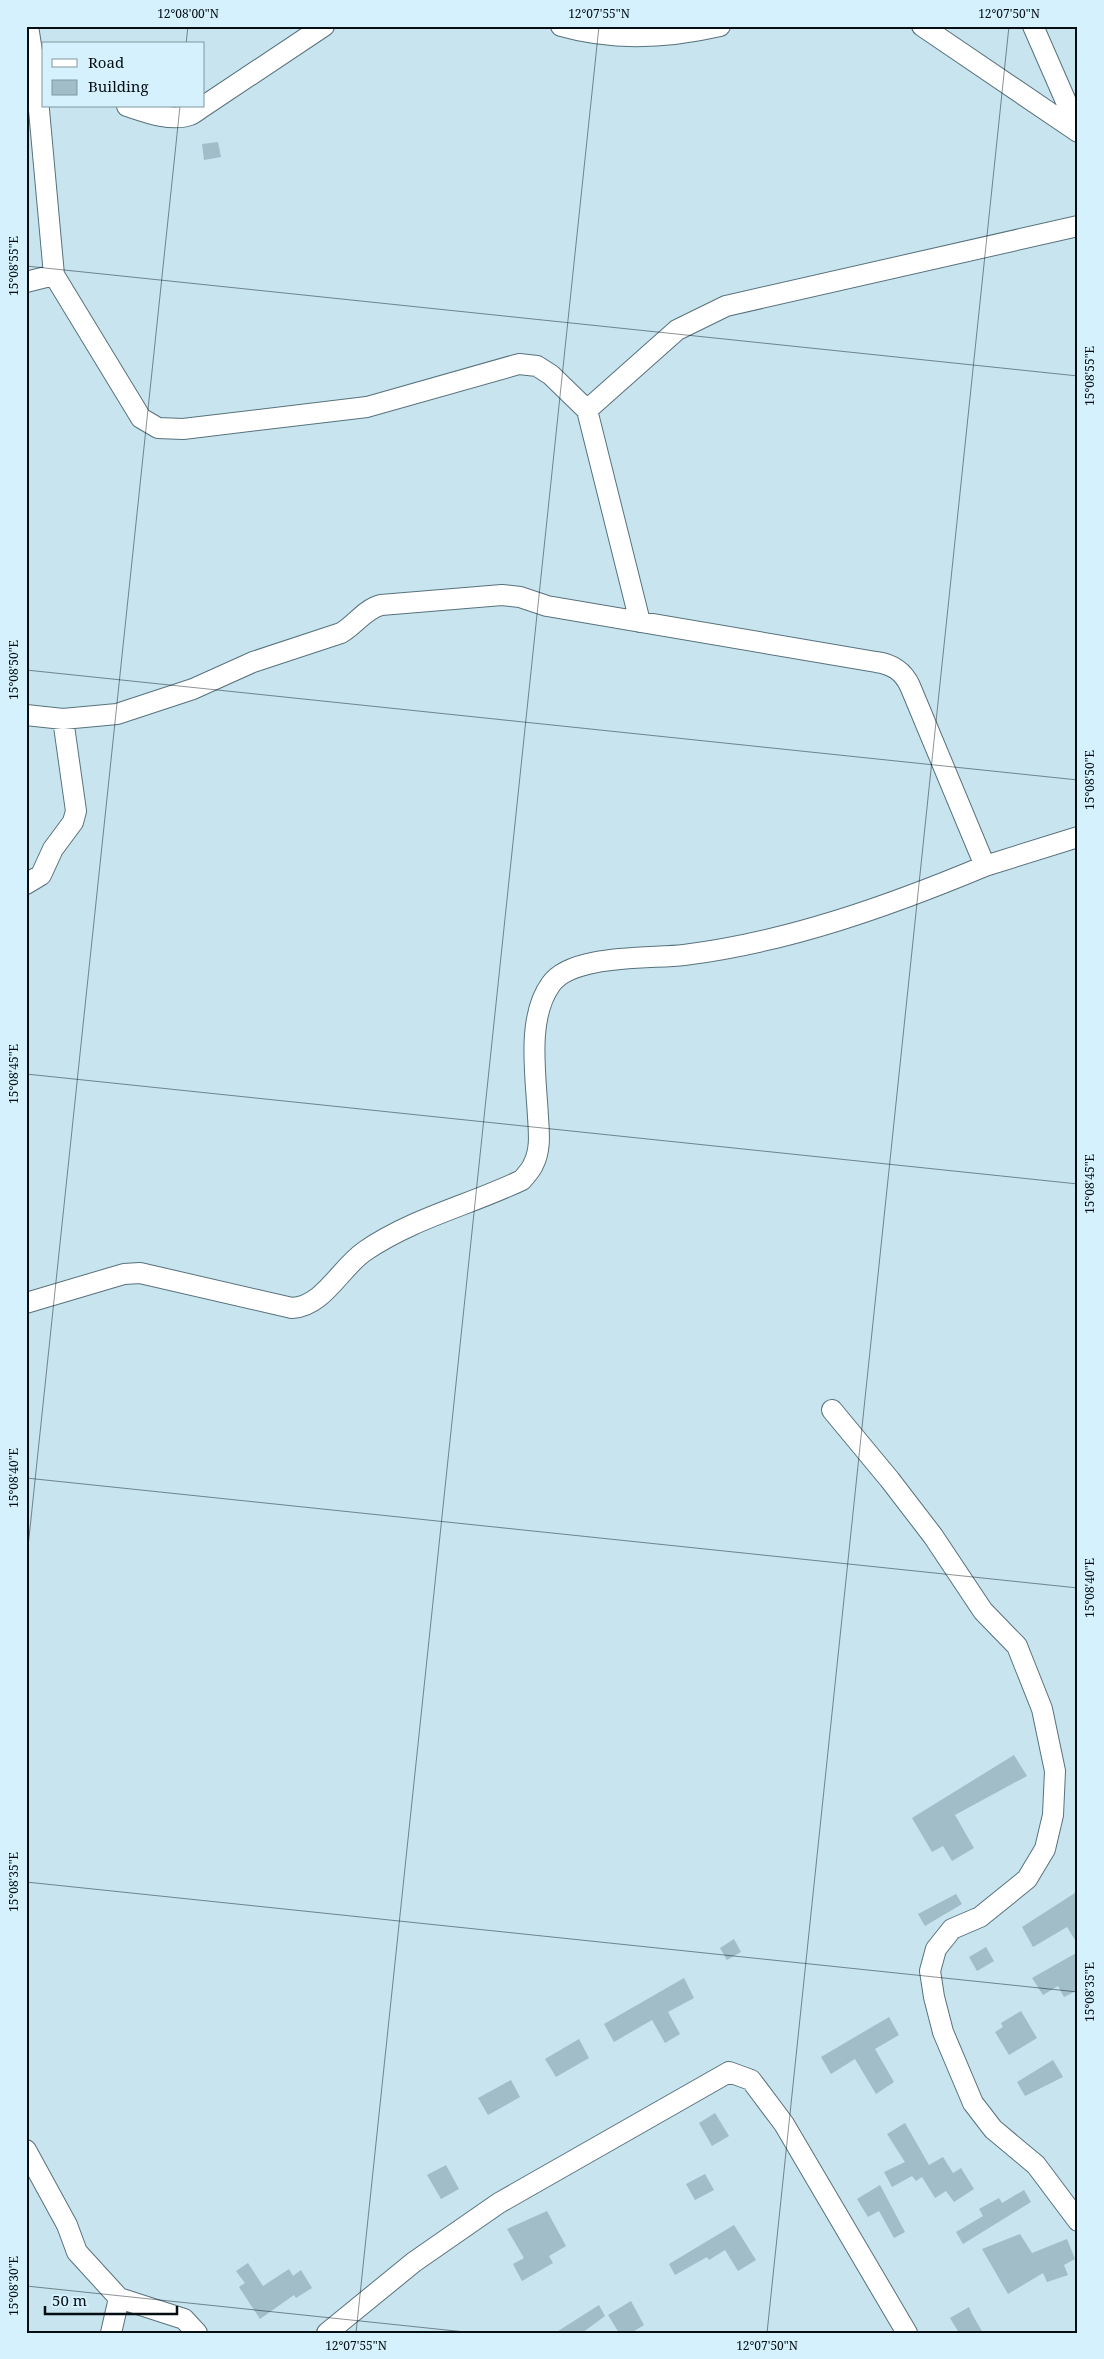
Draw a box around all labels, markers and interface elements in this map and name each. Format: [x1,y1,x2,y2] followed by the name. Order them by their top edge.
[157,5,219,22] text: 12°08'00"N
[568,5,630,22] text: 12°07'55"N
[978,5,1040,22] text: 12°07'50"N
[42,42,205,108] legend
[88,52,124,72] text: Road
[88,76,149,96] text: Building
[5,236,22,296] text: 15°08'55"E
[1081,346,1098,406] text: 15°08'55"E
[5,640,22,700] text: 15°08'50"E
[1081,750,1098,810] text: 15°08'50"E
[5,1044,22,1104] text: 15°08'45"E
[1081,1154,1098,1214] text: 15°08'45"E
[5,1448,22,1508] text: 15°08'40"E
[1081,1558,1098,1618] text: 15°08'40"E
[5,1852,22,1912] text: 15°08'35"E
[1081,1962,1098,2022] text: 15°08'35"E
[5,2256,22,2316] text: 15°08'30"E
[45,2284,178,2316] scale bar
[52,2290,87,2310] text: 50 m
[325,2337,387,2354] text: 12°07'55"N
[736,2337,798,2354] text: 12°07'50"N

